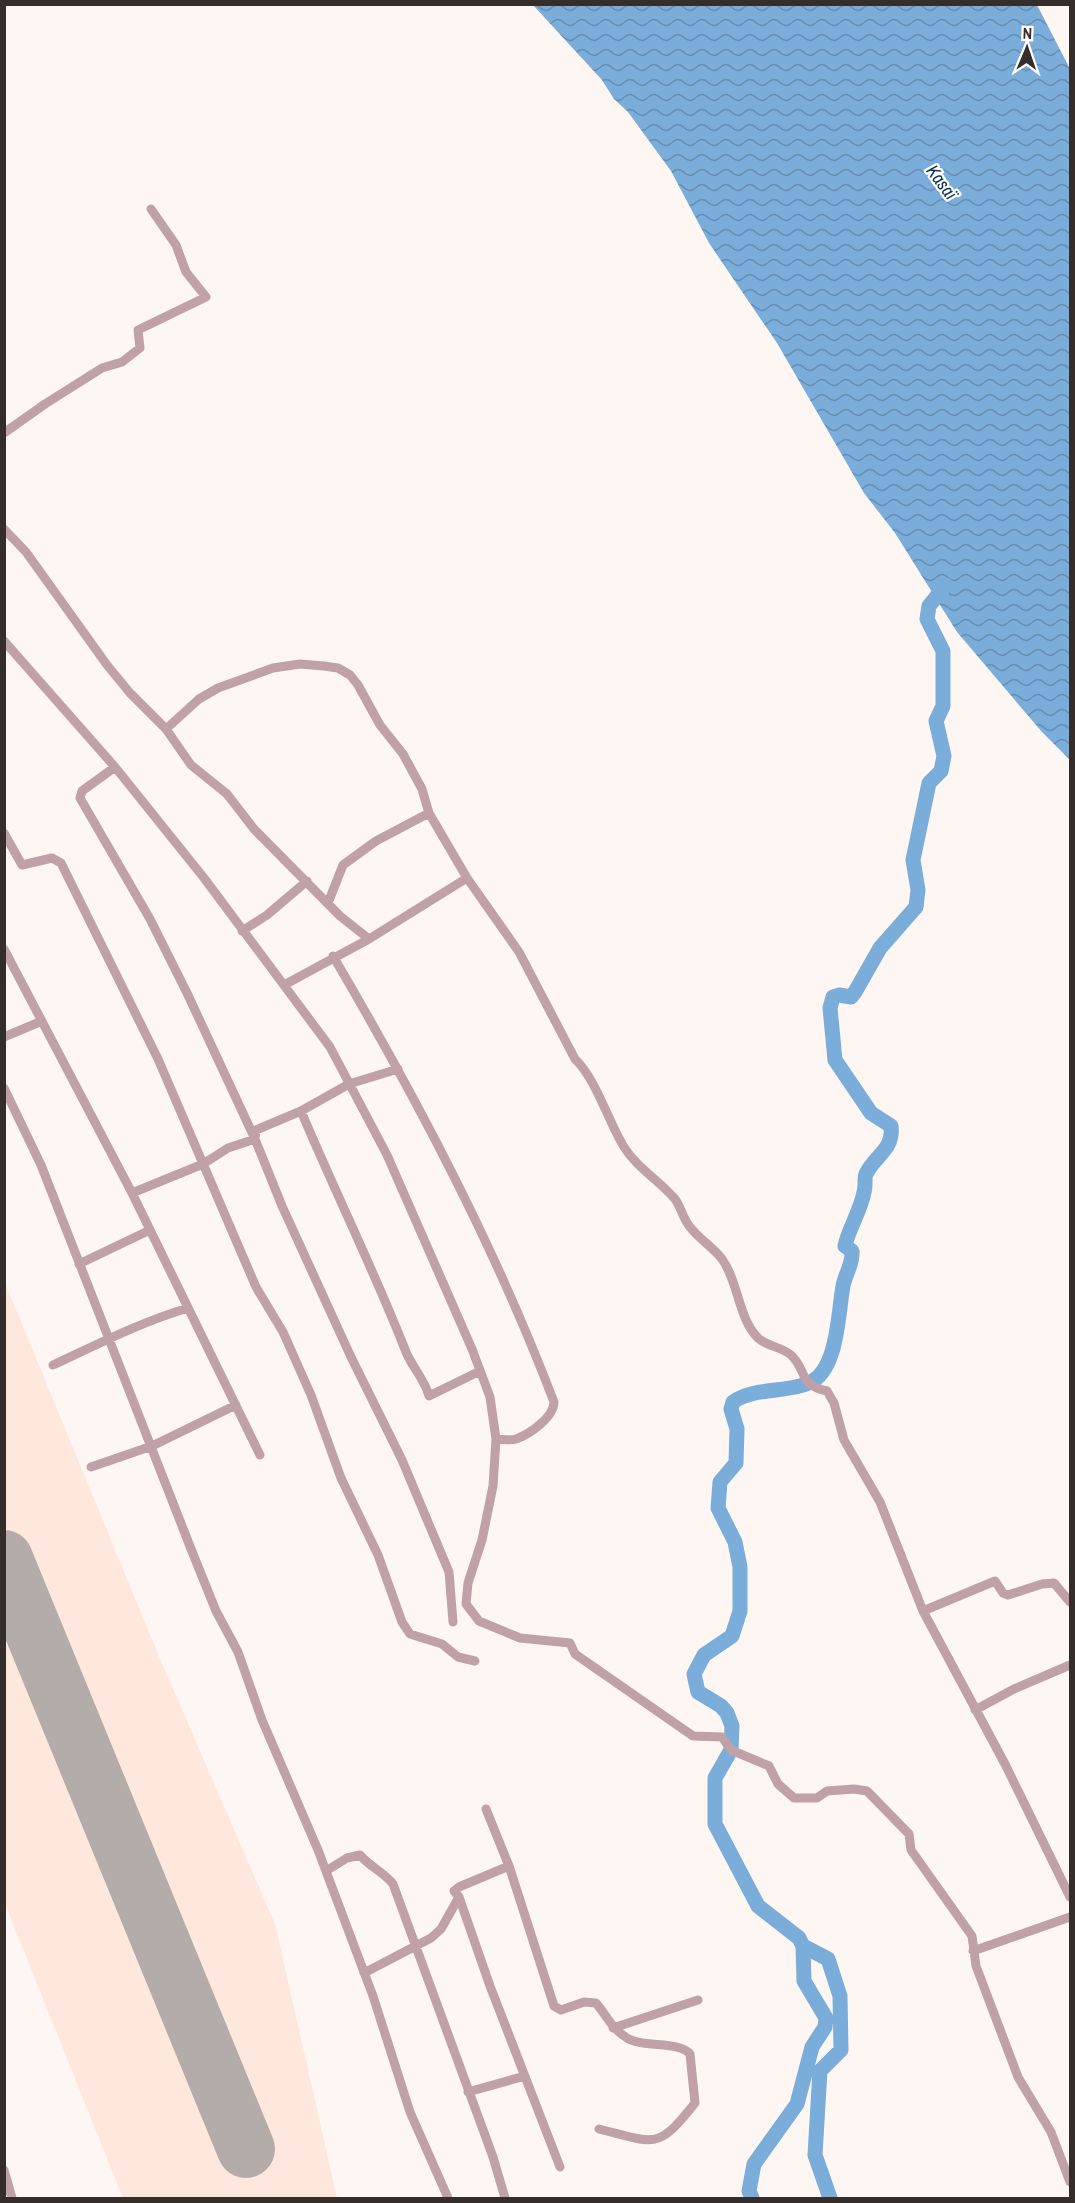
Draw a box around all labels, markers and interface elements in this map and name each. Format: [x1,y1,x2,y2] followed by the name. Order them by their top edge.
[997,18,1057,78] north arrow
[1022,22,1033,44] text: N
[921,159,964,206] water label: Kasaï

